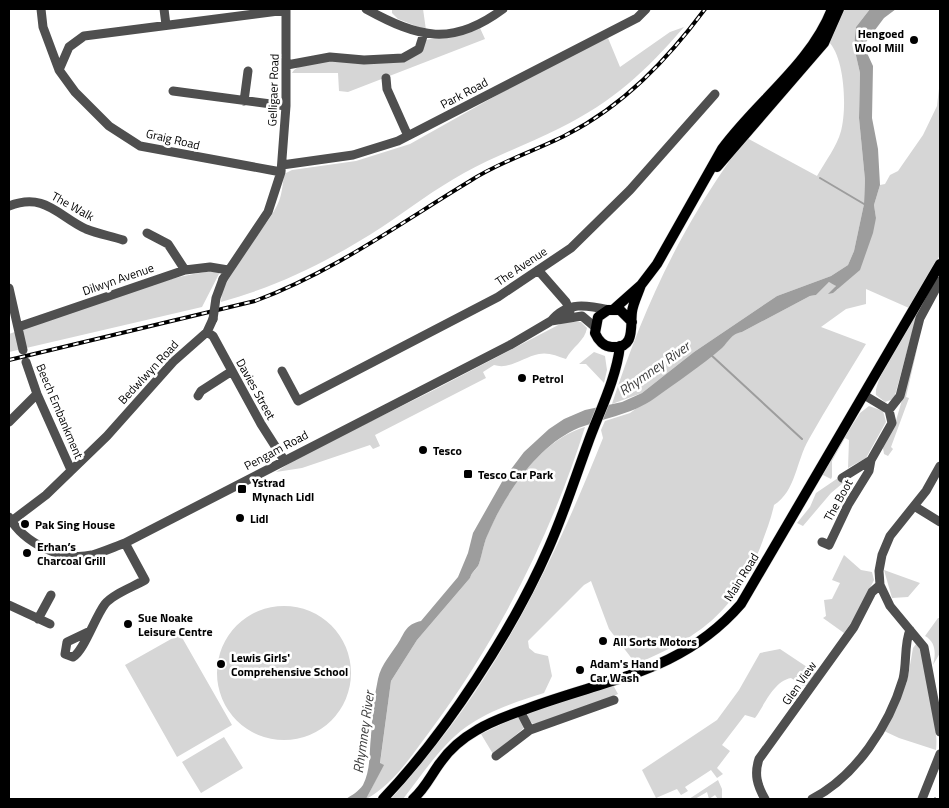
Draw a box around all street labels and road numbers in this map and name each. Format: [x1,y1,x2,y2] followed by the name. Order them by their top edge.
[262,53,284,127] street label: Gelligaer Road
[437,73,491,113] street label: Park Road
[144,124,202,154] street label: Graig Road
[48,186,98,226] street label: The Walk
[491,242,551,290] street label: The Avenue
[80,258,156,300] street label: Dilwyn Avenue
[113,336,183,408] street label: Bedwlwyn Road
[231,355,281,424] street label: Davies Street
[31,360,89,462] street label: Beech Embankment
[240,425,312,475] street label: Pengam Road
[819,475,858,525] street label: The Boot
[719,549,763,605] street label: Main Road
[777,657,821,709] street label: Glen View

